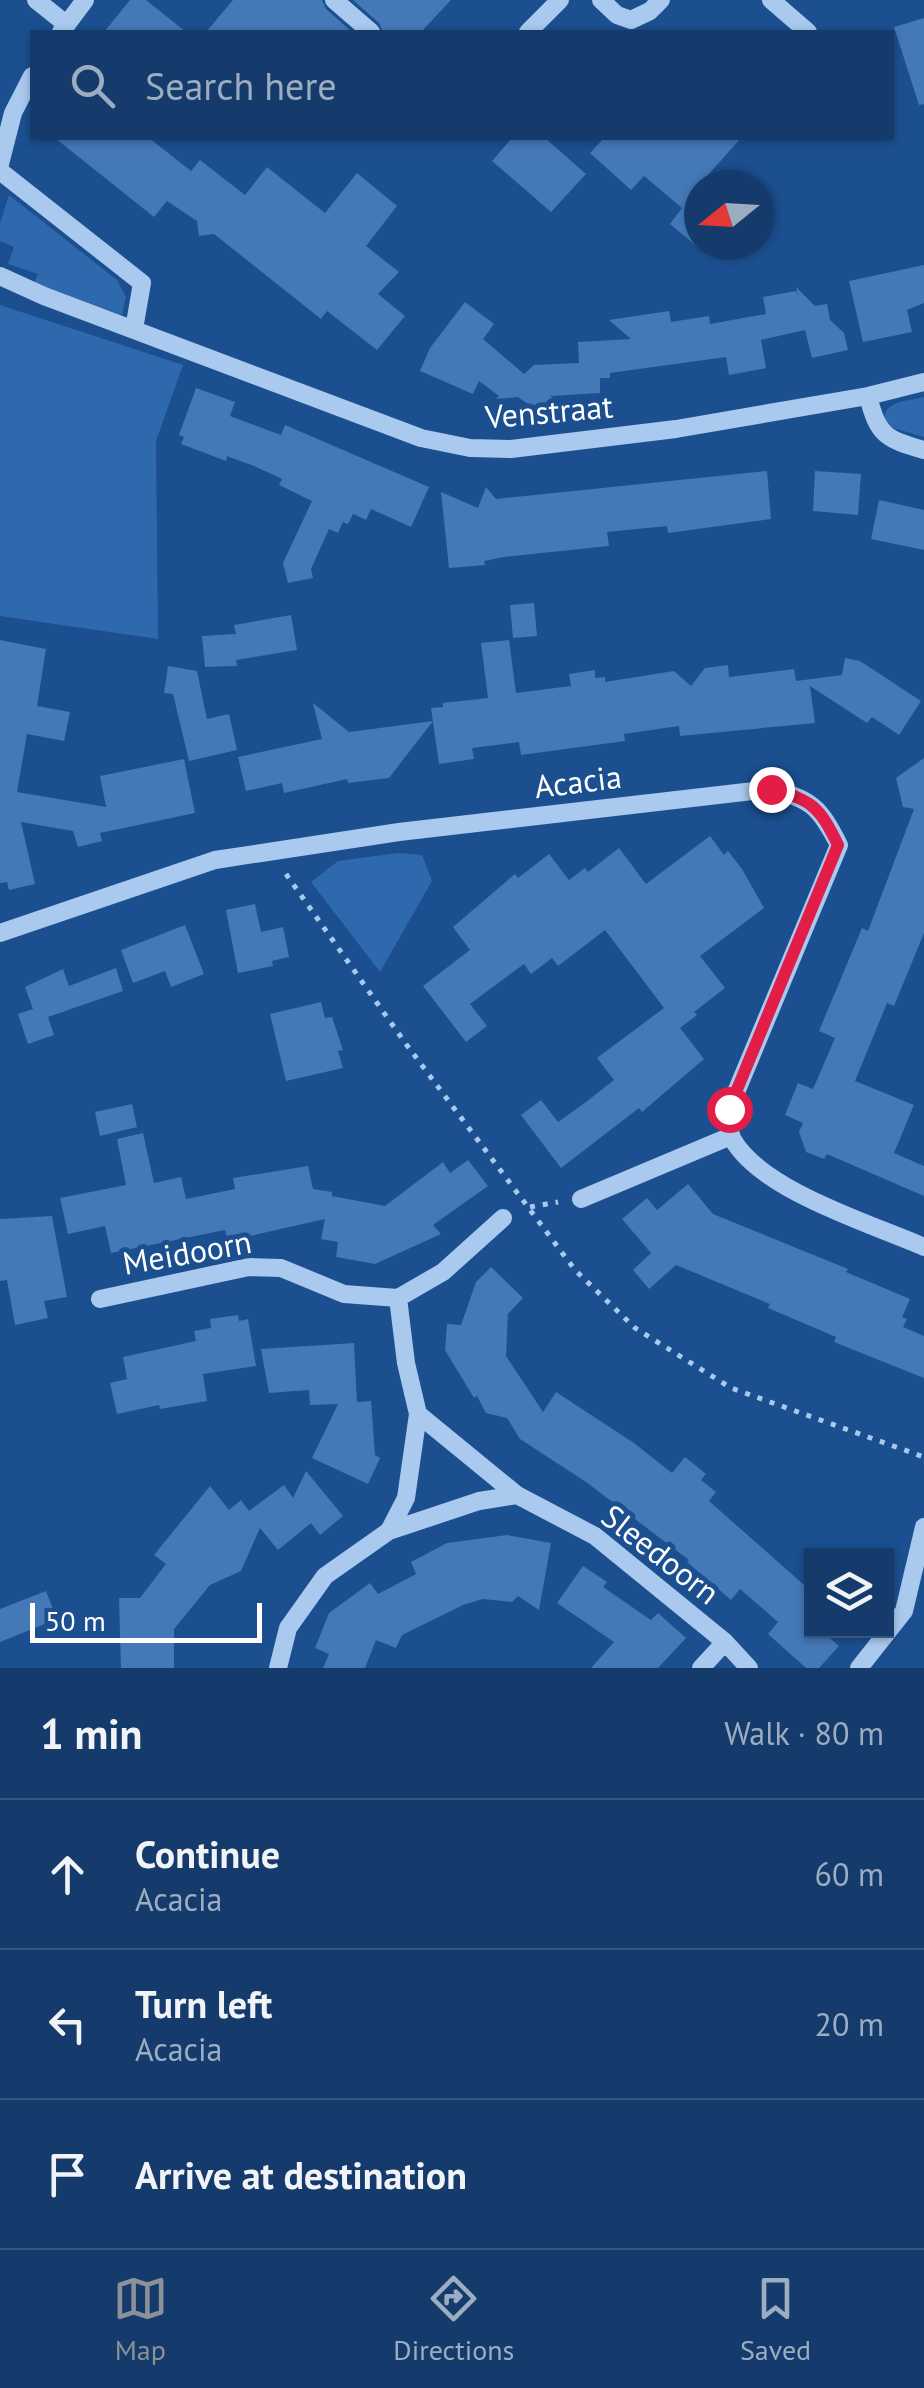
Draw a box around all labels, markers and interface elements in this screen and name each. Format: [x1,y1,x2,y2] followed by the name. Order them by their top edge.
[30,30,894,140] search box
[65,58,120,113] icon: search
[145,61,337,110] text: Search here
[684,170,774,260] north arrow
[482,384,615,438] street label: Venstraat
[532,755,624,807] street label: Acacia
[749,767,795,813] route end
[707,1087,753,1133] route start
[119,1220,255,1284] street label: Meidoorn
[594,1495,728,1613] street label: Sleedoorn
[804,1548,894,1638] map controls
[804,1548,894,1638] button: layers
[30,1598,262,1642] scale bar
[45,1602,106,1639] text: 50 m
[40,1706,142,1761] text: 1 min
[724,1712,884,1754] text: Walk · 80 m
[135,1829,280,1878] text: Continue
[40,1847,95,1902] icon: ahead
[815,1853,884,1895] text: 60 m
[135,1878,223,1920] text: Acacia
[135,1979,272,2028] text: Turn left
[40,1997,95,2052] icon: left
[815,2003,884,2045] text: 20 m
[135,2028,223,2070] text: Acacia
[40,2147,95,2202] icon: arrive
[135,2150,467,2199] text: Arrive at destination
[113,2271,168,2368] tab: Map
[393,2271,514,2368] tab: Directions
[740,2271,811,2368] tab: Saved

